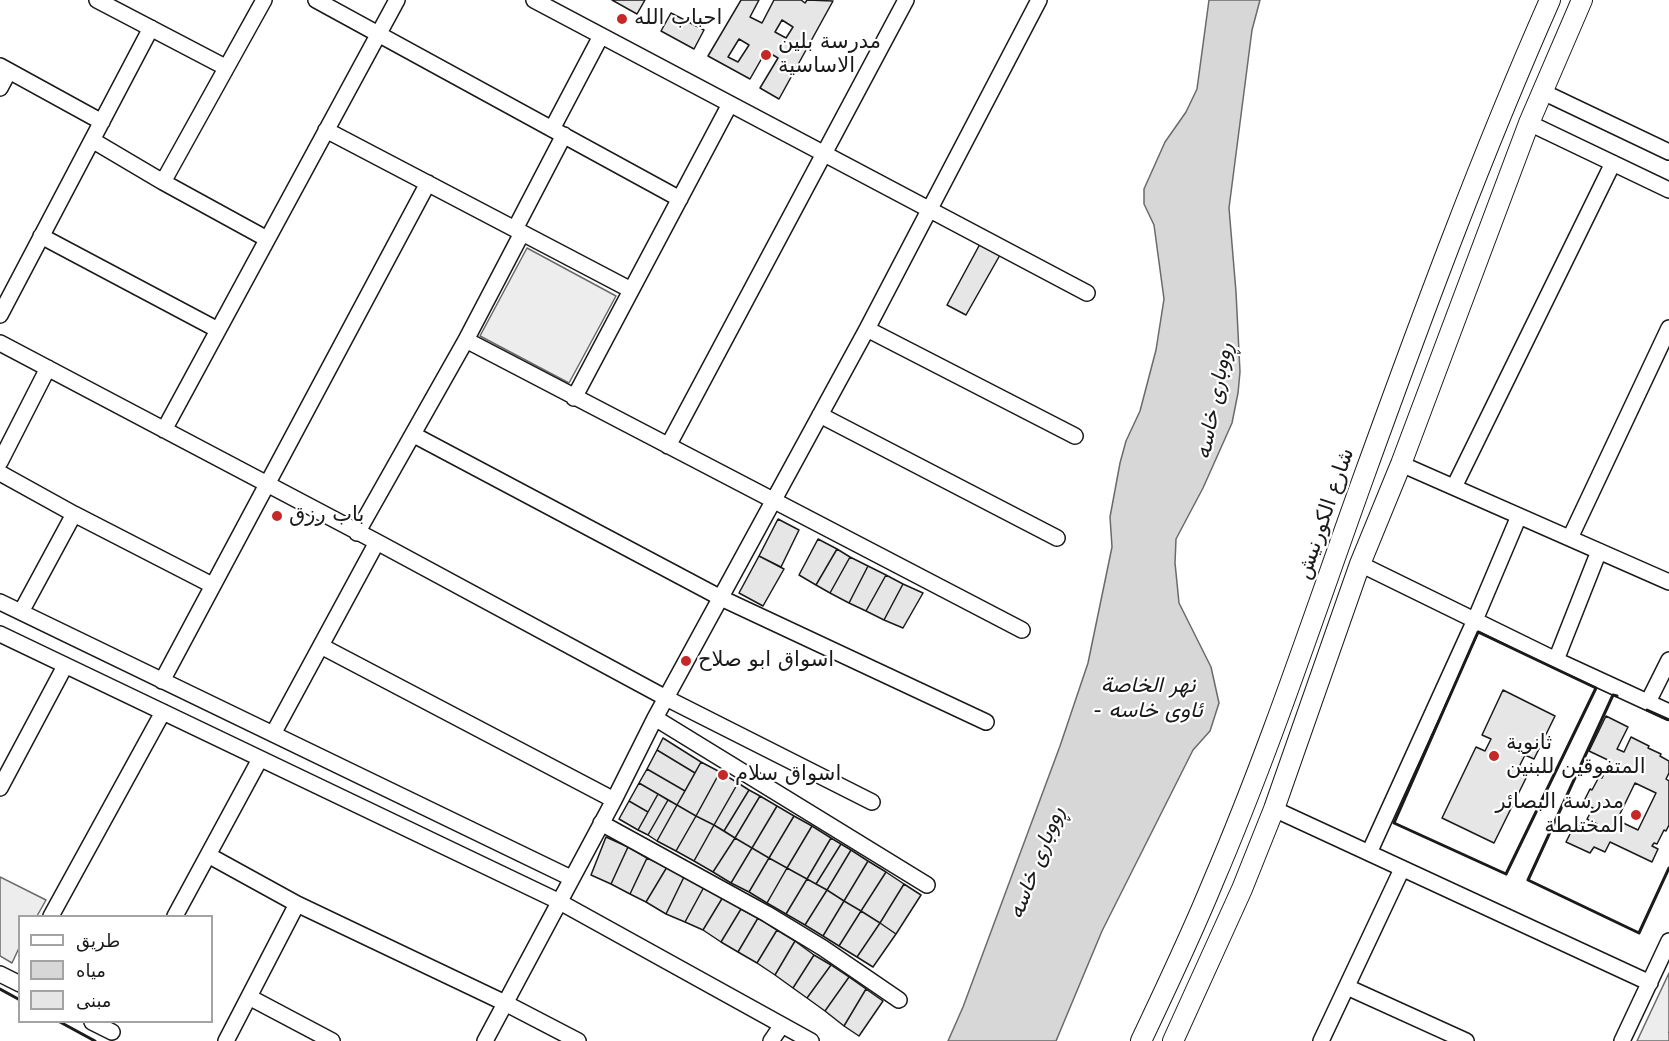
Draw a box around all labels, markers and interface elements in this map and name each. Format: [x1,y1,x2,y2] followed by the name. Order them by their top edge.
[634,6,722,32] place label: احباب الله
[615,12,629,26] marker: احباب الله
[778,30,881,80] place label: مدرسة بلين الاساسية
[759,48,773,62] marker: مدرسة بلين الاساسية
[1191,340,1239,462] water label: ڕووباری خاسە
[1292,445,1360,583] street label: شارع الكورنيش
[289,503,364,529] place label: باب رزق
[270,509,284,523] marker: باب رزق
[698,648,834,674] place label: اسواق ابو صلاح
[679,654,693,668] marker: اسواق ابو صلاح
[1094,673,1202,724] water label: نهر الخاصة - ئاوی خاسە
[1506,731,1646,781] place label: ثانوية المتفوقين للبنين
[1487,749,1501,763] marker: ثانوية المتفوقين للبنين
[735,762,841,788] place label: اسواق سلام
[716,768,730,782] marker: اسواق سلام
[1495,790,1624,840] place label: مدرسة البصائر المختلطة
[1003,803,1071,923] water label: ڕووباری خاسە
[1629,808,1643,822] marker: مدرسة البصائر المختلطة
[18,915,213,1023] legend
[76,930,120,951] text: طريق
[76,960,106,981] text: مياه
[76,990,112,1011] text: مبنى

